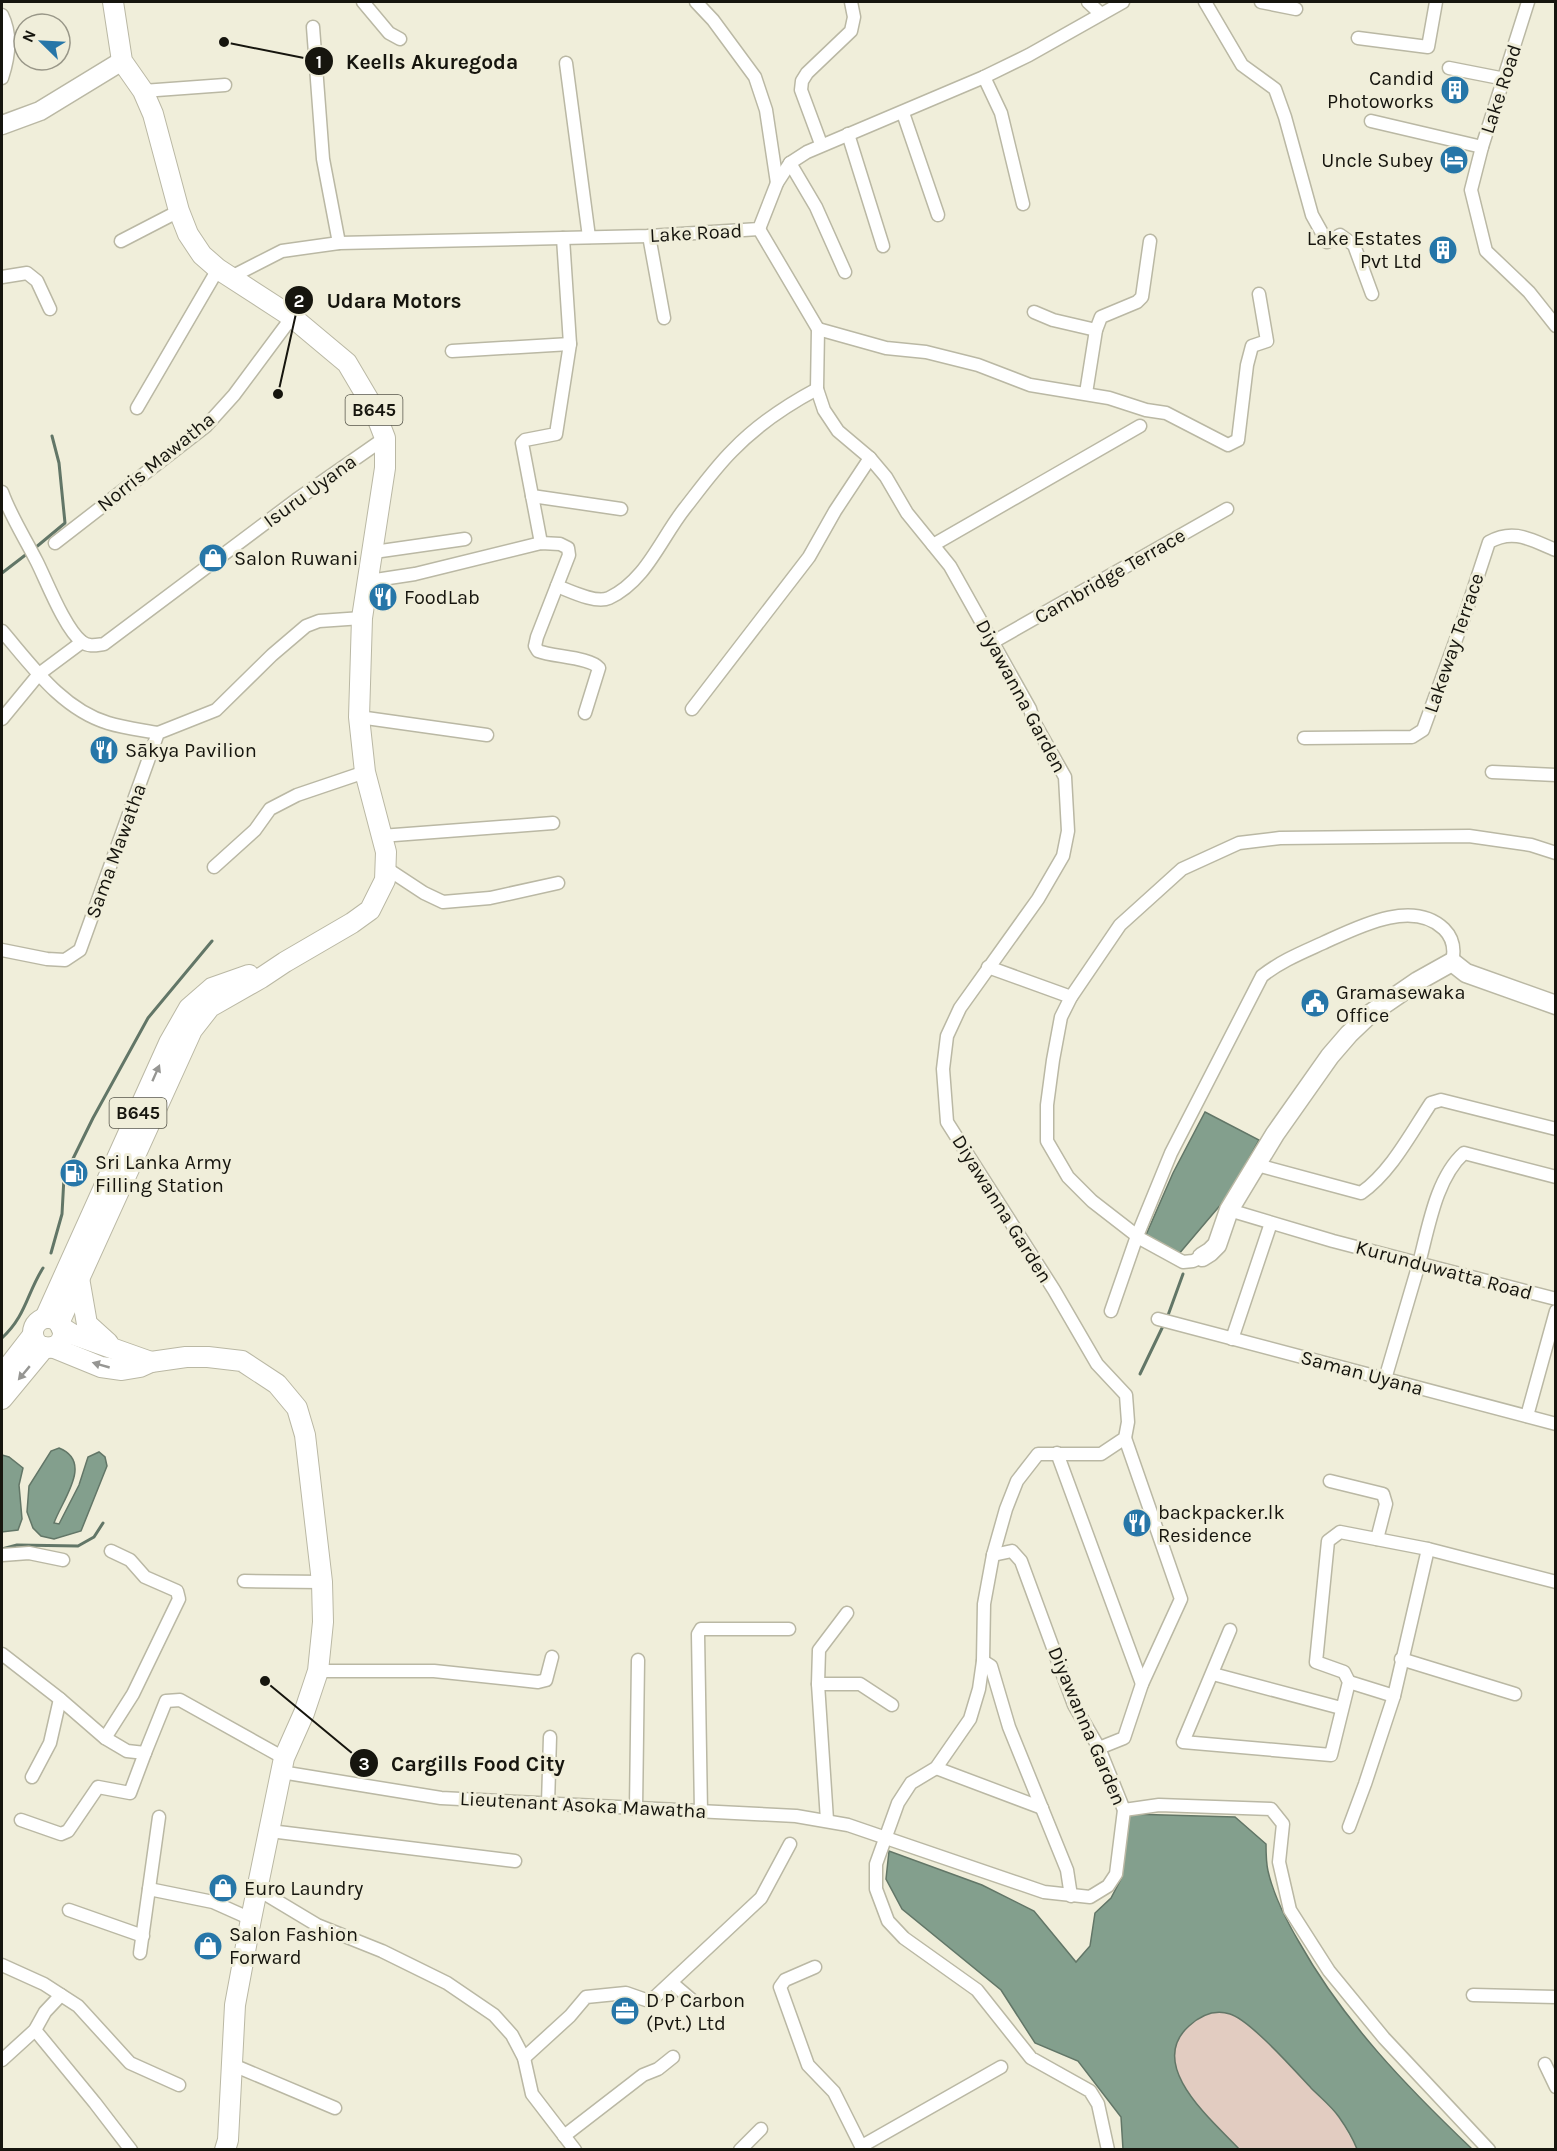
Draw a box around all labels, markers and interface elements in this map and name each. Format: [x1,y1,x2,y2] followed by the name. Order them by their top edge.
[12,12,72,72] north arrow
[18,27,40,45] text: N
[1476,41,1526,137] street label: Lake Road
[304,42,530,81] callout: Keells Akuregoda
[346,50,518,74] text: Keells Akuregoda
[316,51,322,73] text: 1
[1327,67,1434,113] place label: Candid Photoworks
[1439,74,1471,106] building icon: Candid Photoworks
[1438,144,1470,176] hotel icon: Uncle Subey
[1321,149,1433,172] place label: Uncle Subey
[649,219,743,247] street label: Lake Road
[1307,227,1422,273] place label: Lake Estates Pvt Ltd
[1427,234,1459,266] building icon: Lake Estates Pvt Ltd
[284,281,473,320] callout: Udara Motors
[326,289,462,313] text: Udara Motors
[294,290,304,312] text: 2
[346,395,403,425] road number: B645
[93,408,219,516] street label: Norris Mawatha
[259,450,361,532] street label: Isuru Uyana
[1031,524,1189,628] street label: Cambridge Terrace
[197,542,229,574] shop icon: Salon Ruwani
[234,547,358,570] place label: Salon Ruwani
[1419,570,1489,716] street label: Lakeway Terrace
[367,581,399,613] restaurant icon: FoodLab
[404,586,480,609] place label: FoodLab
[971,615,1071,777] street label: Diyawanna Garden
[88,734,120,766] restaurant icon: Sākya Pavilion
[125,739,257,762] place label: Sākya Pavilion
[81,781,151,921] street label: Sama Mawatha
[1336,981,1465,1027] place label: Gramasewaka Office
[1299,987,1331,1019] public building icon: Gramasewaka Office
[151,1065,160,1082] one-way arrow
[110,1098,166,1128] road number: B645
[947,1131,1057,1287] street label: Diyawanna Garden
[95,1151,231,1197] place label: Sri Lanka Army Filling Station
[58,1157,90,1189] fuel station icon: Sri Lanka Army Filling Station
[1353,1235,1535,1305] street label: Kurunduwatta Road
[1298,1346,1426,1400] street label: Saman Uyana
[92,1360,110,1369] one-way arrow
[17,1365,30,1381] one-way arrow
[1158,1501,1285,1547] place label: backpacker.lk Residence
[1121,1507,1153,1539] restaurant icon: backpacker.lk Residence
[1043,1643,1131,1809] street label: Diyawanna Garden
[349,1744,577,1783] callout: Cargills Food City
[391,1752,565,1776] text: Cargills Food City
[358,1753,370,1775] text: 3
[459,1787,707,1823] street label: Lieutenant Asoka Mawatha
[207,1872,239,1904] shop icon: Euro Laundry
[244,1877,363,1900] place label: Euro Laundry
[229,1923,358,1969] place label: Salon Fashion Forward
[192,1930,224,1962] shop icon: Salon Fashion Forward
[646,1989,745,2035] place label: D P Carbon (Pvt.) Ltd
[609,1995,641,2027] office icon: D P Carbon (Pvt.) Ltd

